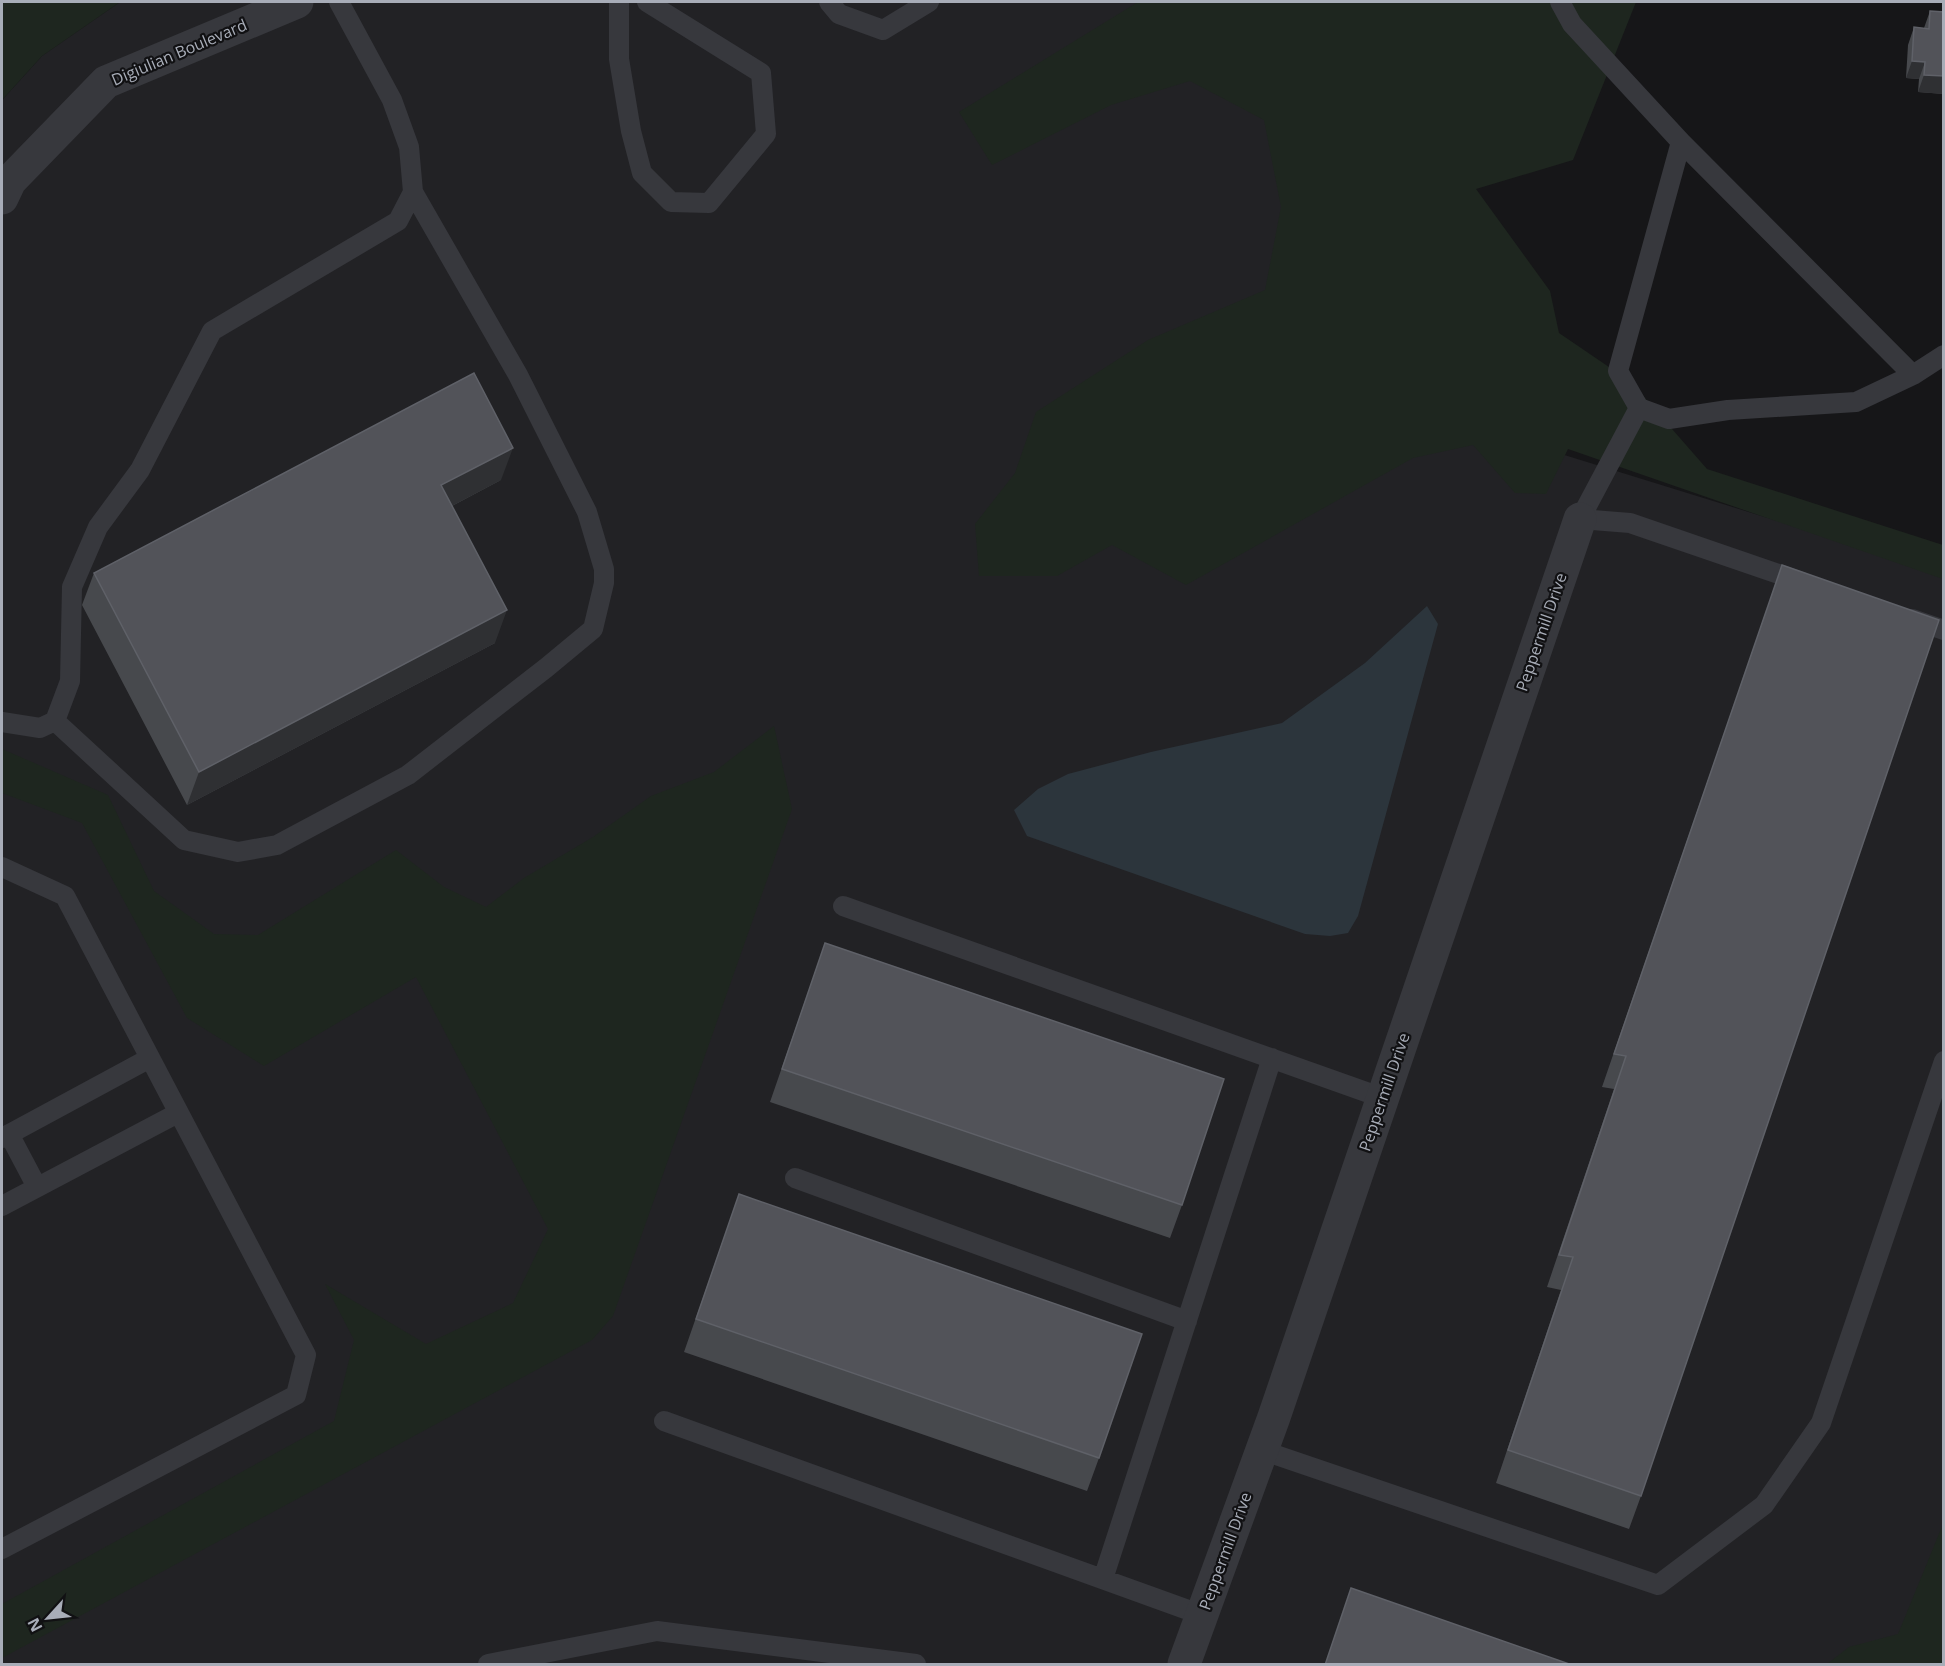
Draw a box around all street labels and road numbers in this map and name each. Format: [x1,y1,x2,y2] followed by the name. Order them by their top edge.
[108,14,250,90] street label: Digiulian Boulevard
[1510,570,1572,694] street label: Peppermill Drive
[1353,1030,1415,1154] street label: Peppermill Drive
[1193,1489,1257,1613] street label: Peppermill Drive

